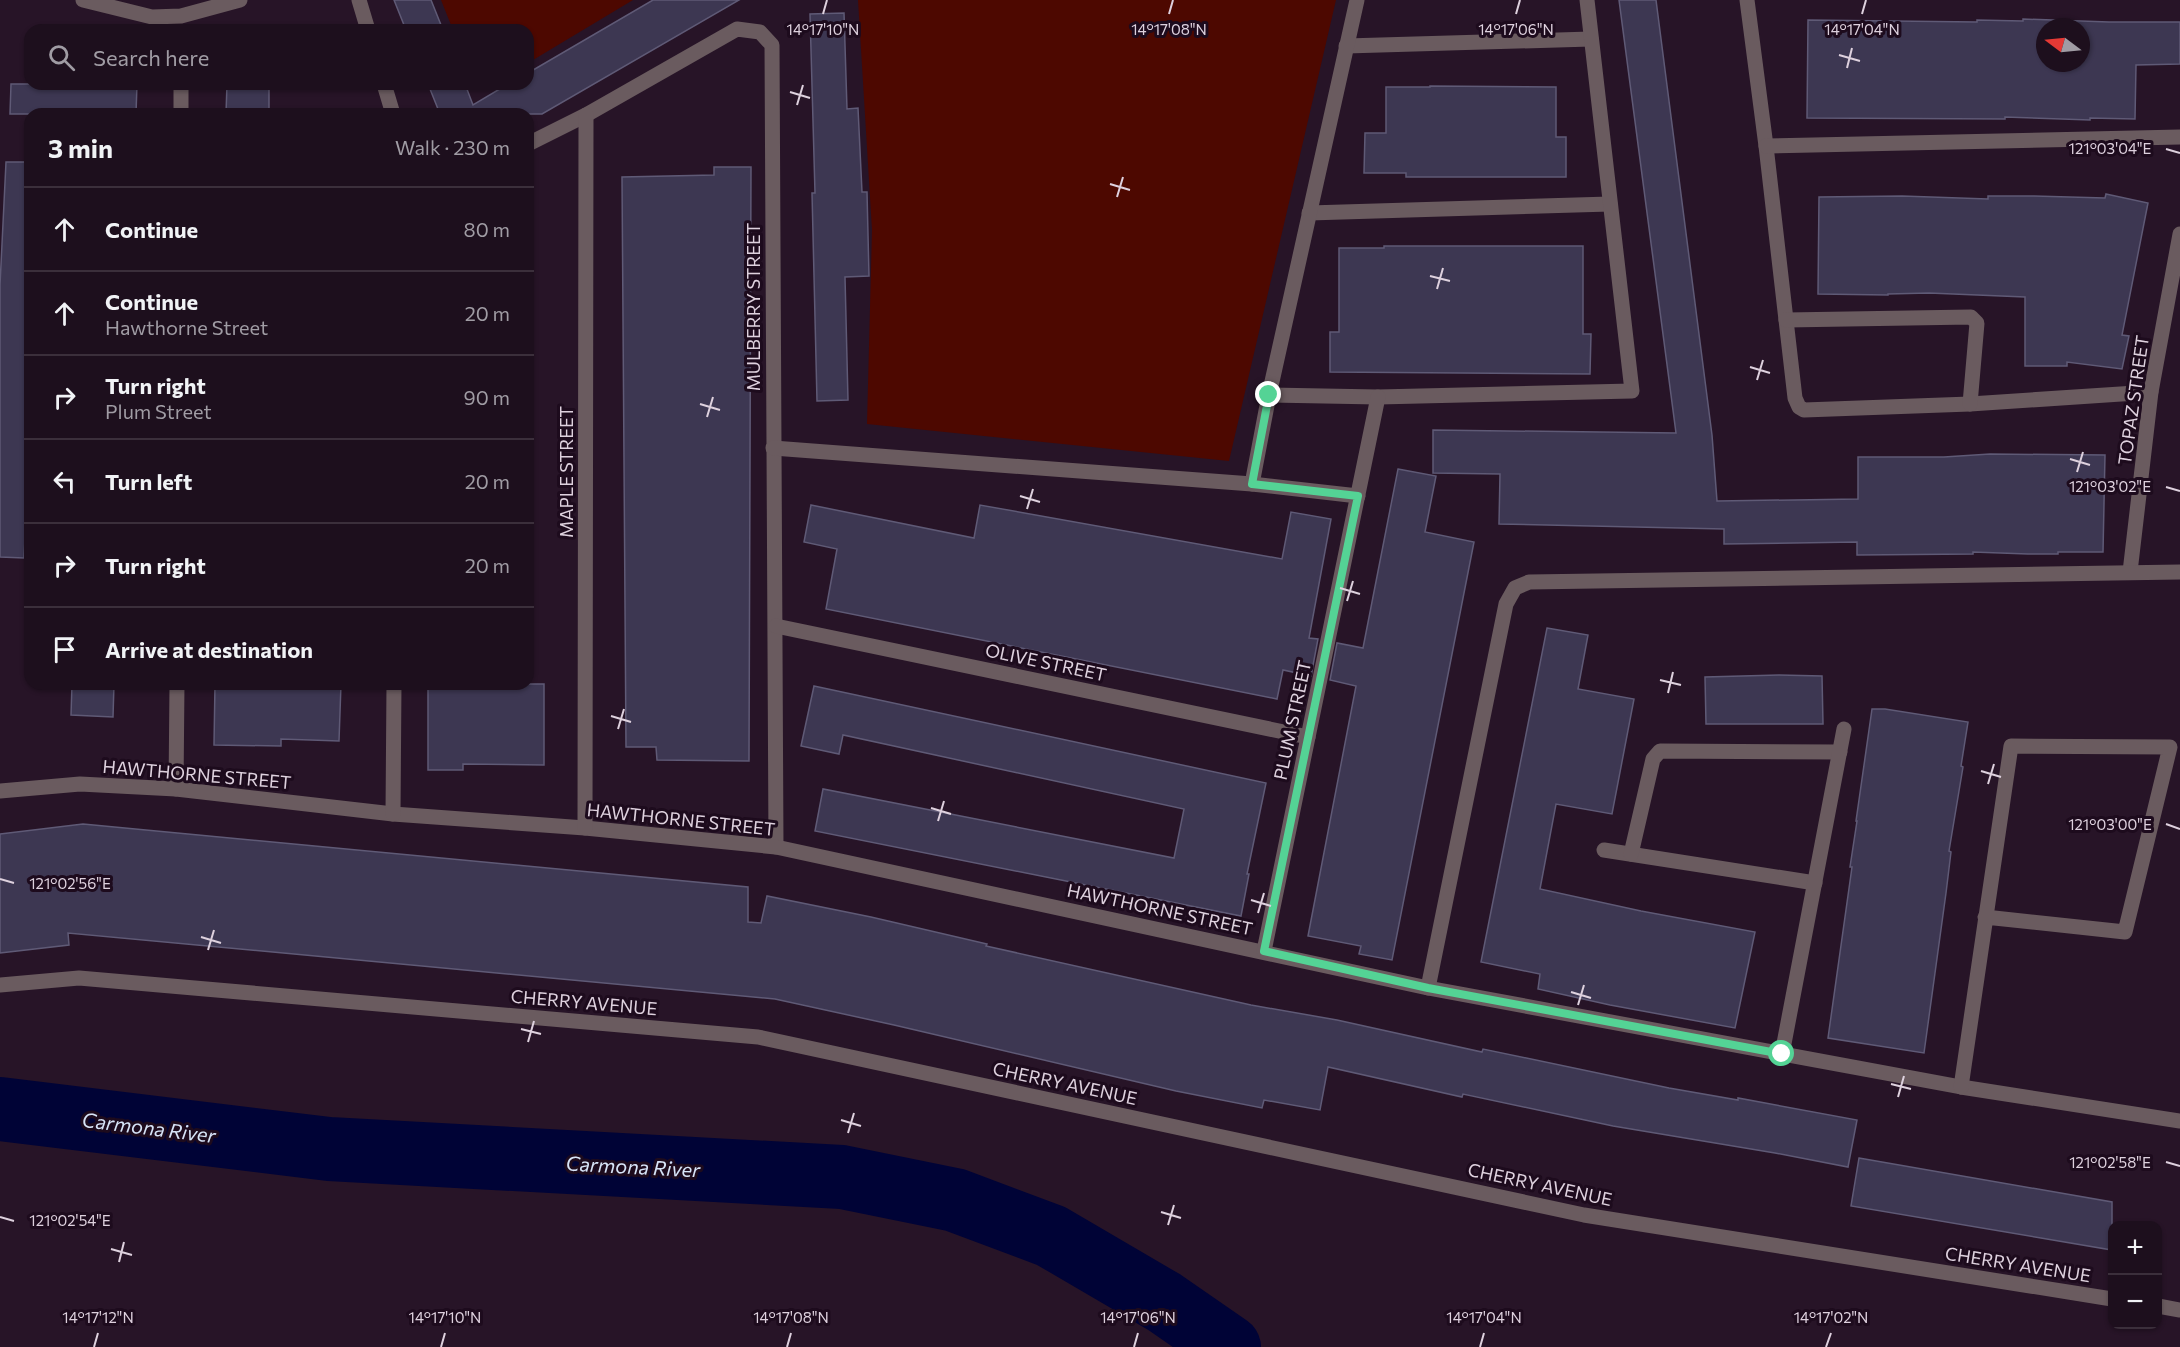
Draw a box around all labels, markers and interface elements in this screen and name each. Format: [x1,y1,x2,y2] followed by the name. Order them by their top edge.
[2036,18,2090,72] north arrow
[787,20,859,38] text: 14°17'10"N
[1131,20,1207,38] text: 14°17'08"N
[1478,20,1554,38] text: 14°17'06"N
[1824,20,1900,38] text: 14°17'04"N
[24,24,534,90] search box
[45,41,78,74] icon: search
[93,44,209,71] text: Search here
[48,132,113,163] text: 3 min
[395,135,510,159] text: Walk · 230 m
[2069,139,2152,157] text: 121°03'04"E
[48,213,81,246] icon: ahead
[105,216,198,243] text: Continue
[464,217,510,241] text: 80 m
[742,223,764,391] street label: MULBERRY STREET
[105,288,198,315] text: Continue
[48,297,81,330] icon: ahead
[465,301,510,325] text: 20 m
[105,315,268,339] text: Hawthorne Street
[2113,334,2153,466] street label: TOPAZ STREET
[105,372,206,399] text: Turn right
[48,381,81,414] icon: right
[1255,381,1281,407] route end
[464,385,510,409] text: 90 m
[105,399,212,423] text: Plum Street
[555,406,577,538] street label: MAPLE STREET
[48,465,81,498] icon: left
[105,468,192,495] text: Turn left
[465,469,510,493] text: 20 m
[2069,477,2151,495] text: 121°03'02"E
[48,549,81,582] icon: right
[105,552,206,579] text: Turn right
[465,553,510,577] text: 20 m
[48,633,81,666] icon: arrive
[105,636,313,663] text: Arrive at destination
[983,638,1109,686] street label: OLIVE STREET
[1269,658,1315,782] street label: PLUM STREET
[102,755,292,793] street label: HAWTHORNE STREET
[586,798,776,840] street label: HAWTHORNE STREET
[2068,815,2152,833] text: 121°03'00"E
[29,874,111,892] text: 121°02'56"E
[1065,879,1255,939] street label: HAWTHORNE STREET
[510,985,658,1019] street label: CHERRY AVENUE
[1768,1040,1794,1066] route start
[991,1057,1139,1109] street label: CHERRY AVENUE
[81,1107,218,1147] water label: Carmona River
[565,1150,702,1182] water label: Carmona River
[2069,1153,2151,1171] text: 121°02'58"E
[1466,1158,1614,1210] street label: CHERRY AVENUE
[29,1211,111,1229] text: 121°02'54"E
[2108,1221,2162,1329] map controls
[2108,1221,2162,1275] button: +
[1944,1242,2092,1286] street label: CHERRY AVENUE
[2108,1275,2162,1329] button: −
[62,1308,134,1326] text: 14°17'12"N
[409,1308,481,1326] text: 14°17'10"N
[753,1308,829,1326] text: 14°17'08"N
[1100,1308,1176,1326] text: 14°17'06"N
[1446,1308,1522,1326] text: 14°17'04"N
[1794,1308,1868,1326] text: 14°17'02"N

